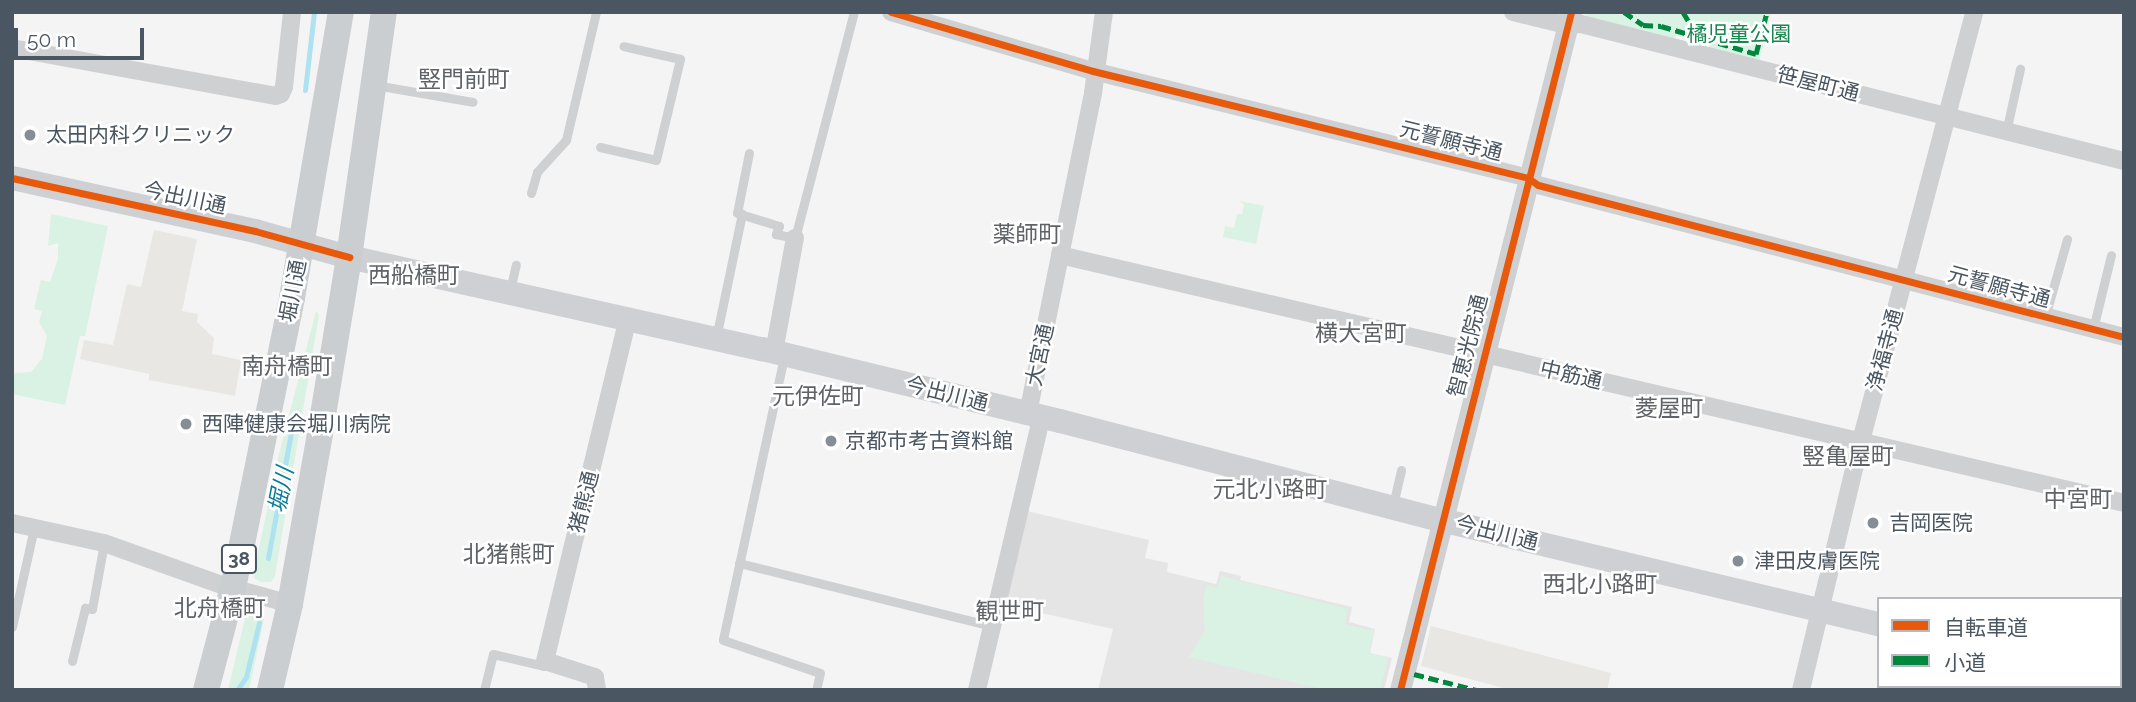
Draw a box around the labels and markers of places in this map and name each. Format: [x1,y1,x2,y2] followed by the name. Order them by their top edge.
[46,122,235,148] place label: 太田内科クリニック
[20,125,40,145] marker: 太田内科クリニック
[202,411,391,437] place label: 西陣健康会堀川病院
[176,414,196,434] marker: 西陣健康会堀川病院
[845,428,1013,454] place label: 京都市考古資料館
[823,433,839,449] marker: 京都市考古資料館
[1889,510,1973,536] place label: 吉岡医院
[1863,513,1883,533] marker: 吉岡医院
[1754,548,1880,574] place label: 津田皮膚医院
[1728,551,1748,571] marker: 津田皮膚医院

